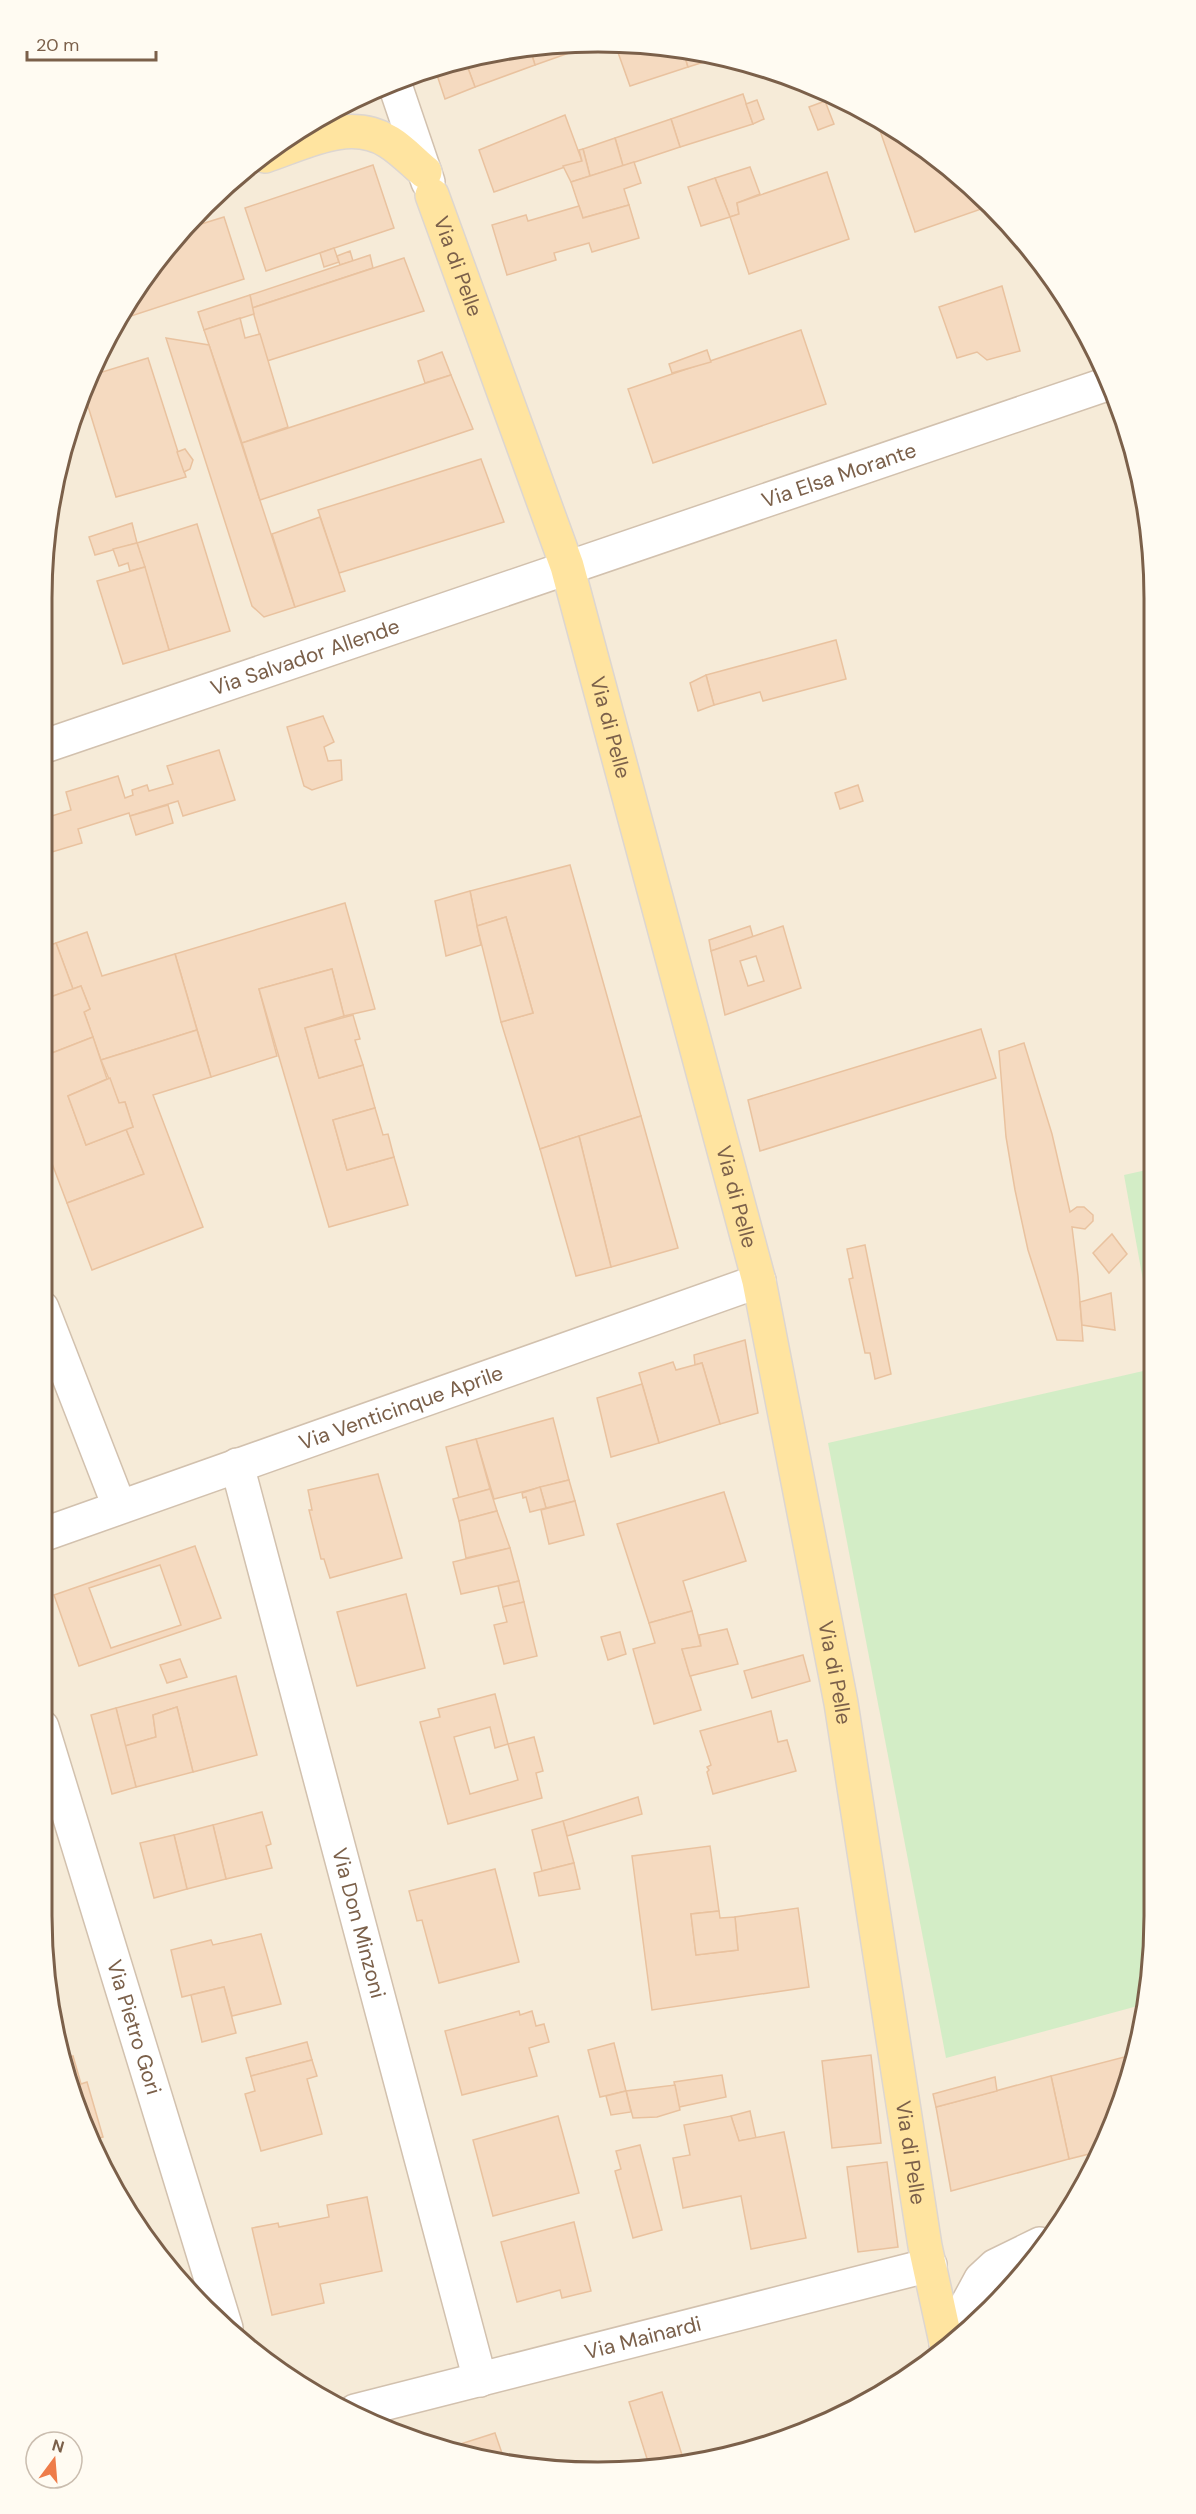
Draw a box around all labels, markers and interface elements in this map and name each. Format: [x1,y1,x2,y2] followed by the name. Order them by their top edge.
[27,24,156,62] scale bar
[36,33,79,57] text: 20 m
[427,212,489,320] street label: Via di Pelle
[758,436,920,515] street label: Via Elsa Morante
[207,612,403,702] street label: Via Salvador Allende
[583,673,637,782] street label: Via di Pelle
[709,1143,764,1251] street label: Via di Pelle
[295,1359,507,1457] street label: Via Venticinque Aprile
[811,1618,858,1726] street label: Via di Pelle
[325,1845,392,2001] street label: Via Don Minzoni
[100,1956,168,2098] street label: Via Pietro Gori
[889,2099,932,2207] street label: Via di Pelle
[582,2310,704,2366] street label: Via Mainardi
[24,2430,84,2490] north arrow
[49,2434,67,2458] text: N

